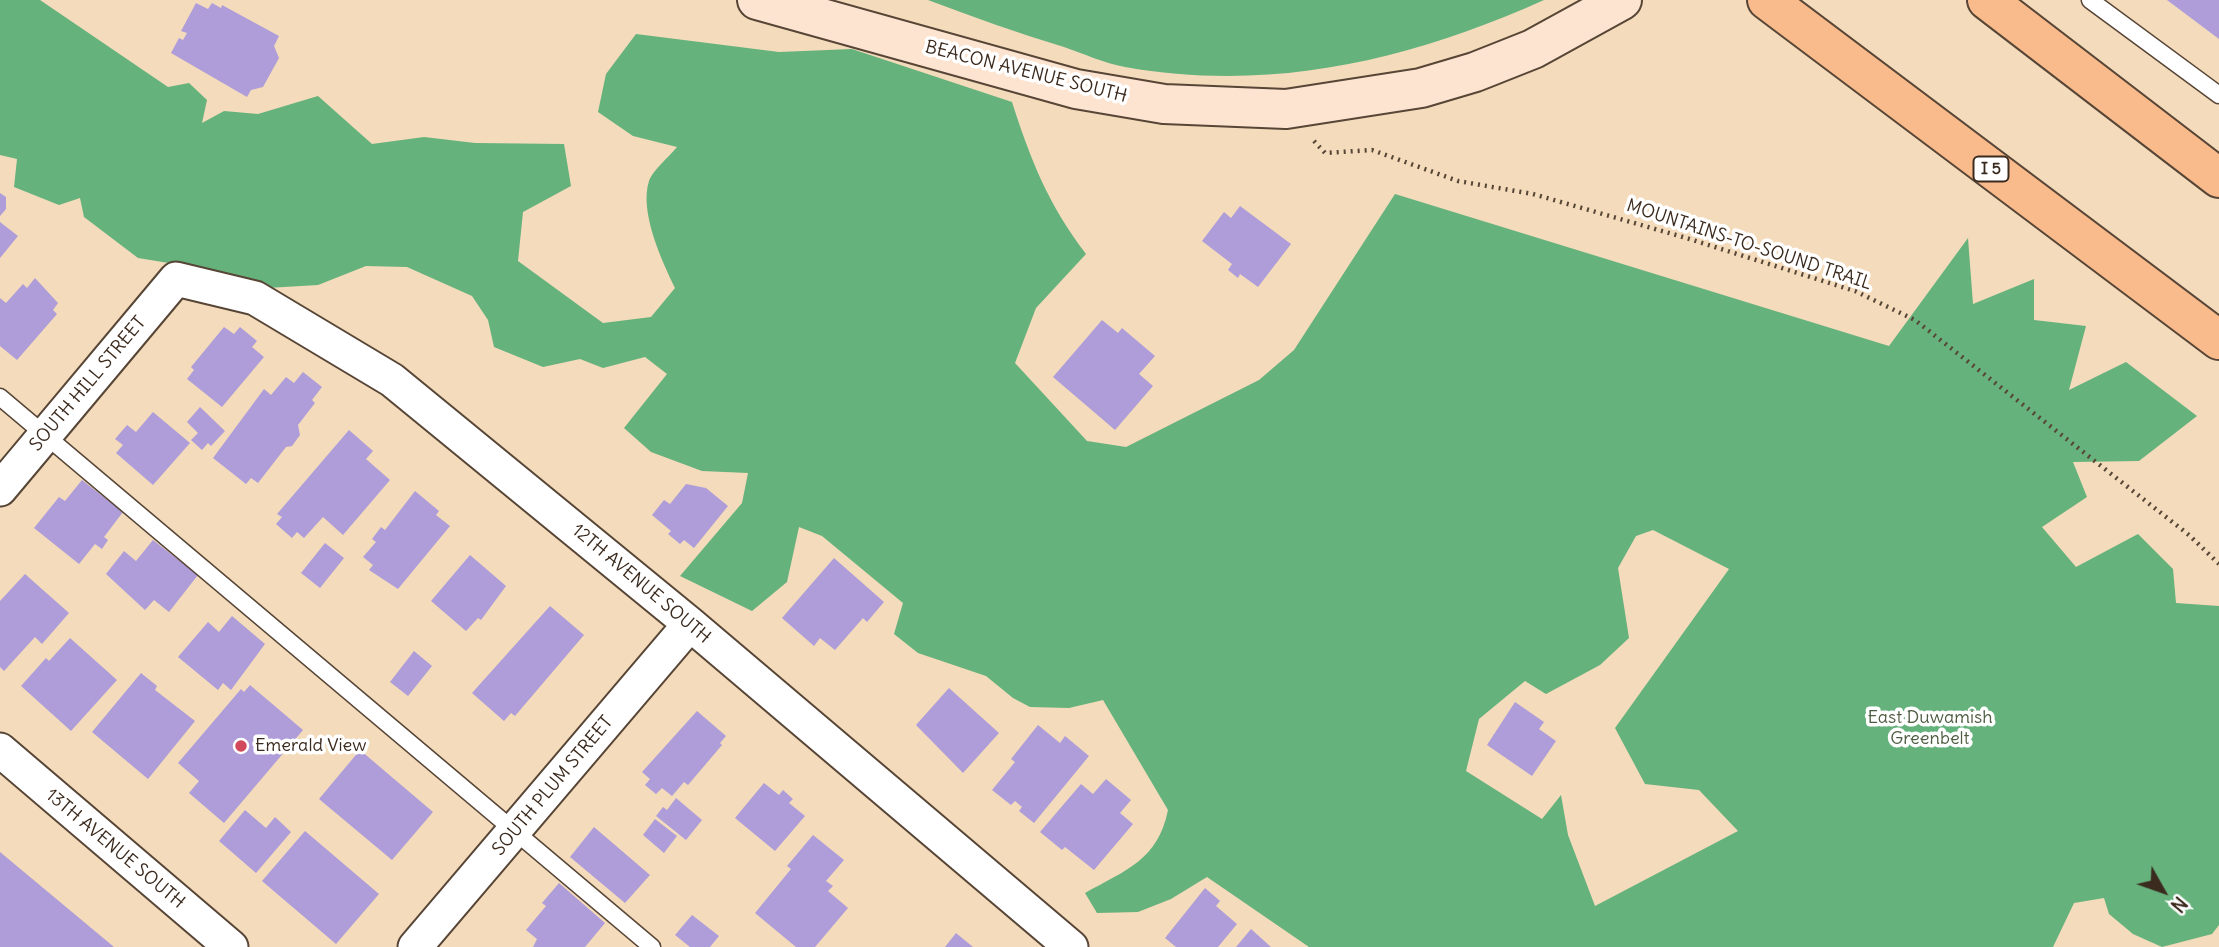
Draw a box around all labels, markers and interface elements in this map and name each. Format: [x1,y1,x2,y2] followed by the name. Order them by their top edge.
[923,36,1129,108] street label: BEACON AVENUE SOUTH
[1974,156,2008,182] road number: I 5
[1624,195,1874,295] street label: MOUNTAINS-TO-SOUND TRAIL
[25,312,151,456] street label: SOUTH HILL STREET
[567,520,715,648] street label: 12TH AVENUE SOUTH
[1867,707,1993,750] park label: East Duwamish Greenbelt
[488,712,618,860] street label: SOUTH PLUM STREET
[255,735,366,757] place label: Emerald View
[233,738,249,754] marker: Emerald View
[41,784,189,914] street label: 13TH AVENUE SOUTH
[2128,856,2198,926] north arrow
[2166,892,2193,917] text: N

